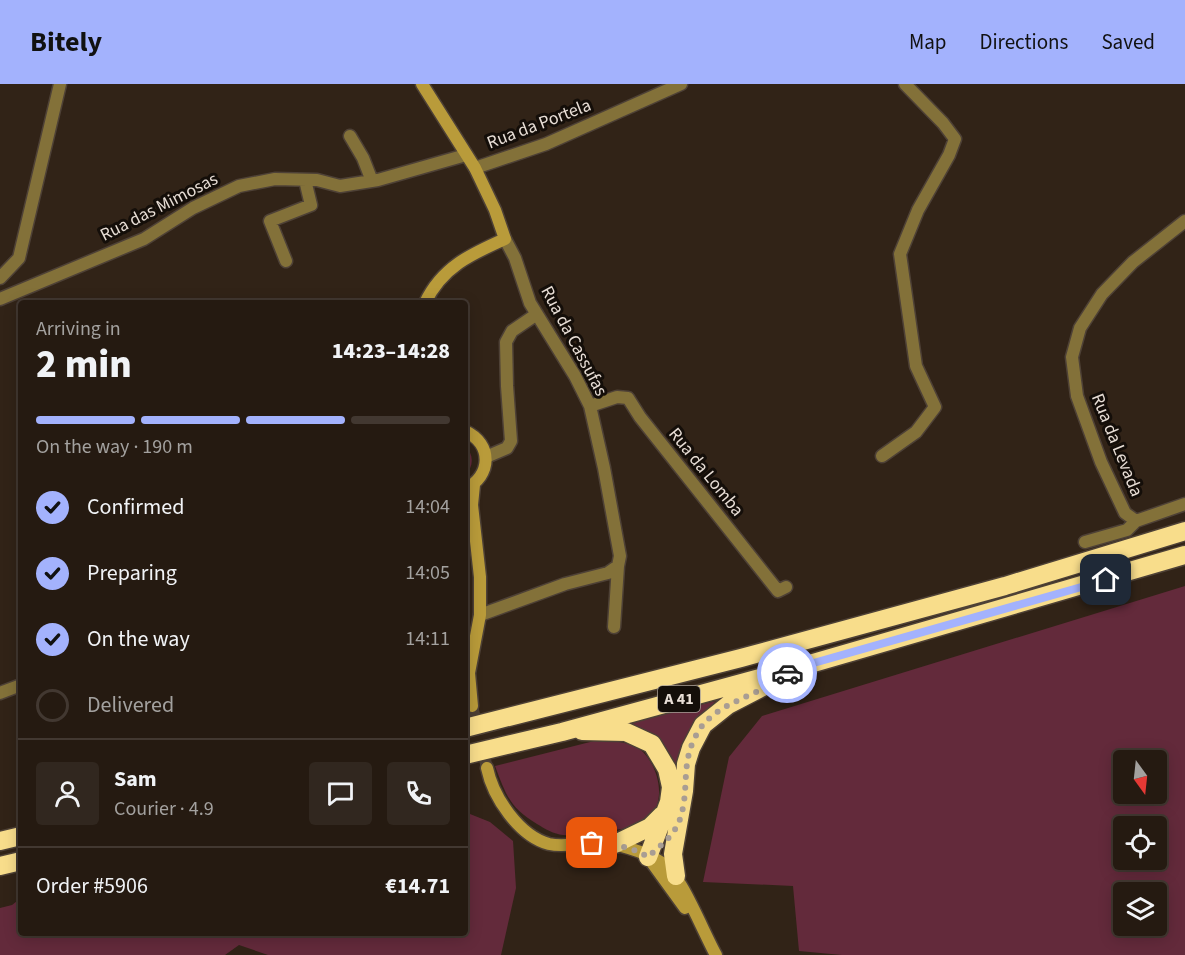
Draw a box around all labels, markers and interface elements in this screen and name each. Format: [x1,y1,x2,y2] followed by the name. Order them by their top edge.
[30,22,102,62] text: Bitely
[909,27,947,57] text: Map
[980,27,1068,57] text: Directions
[1101,27,1155,57] text: Saved
[483,93,595,155] street label: Rua da Portela
[96,167,222,247] street label: Rua das Mimosas
[535,282,613,400] street label: Rua da Cassufas
[36,315,121,343] text: Arriving in
[332,335,450,367] text: 14:23–14:28
[36,337,132,393] text: 2 min
[1085,390,1149,500] street label: Rua da Levada
[663,422,749,522] street label: Rua da Lomba
[36,433,193,461] text: On the way · 190 m
[36,491,69,524] icon: check
[87,491,184,523] text: Confirmed
[405,493,450,521] text: 14:04
[1080,554,1131,605] pin
[36,557,69,590] icon: check
[87,557,177,589] text: Preparing
[405,559,450,587] text: 14:05
[1089,563,1122,596] icon: home
[36,623,69,656] icon: check
[87,623,190,655] text: On the way
[405,625,450,653] text: 14:11
[757,643,817,703] courier
[771,657,804,690] icon: car
[658,686,700,712] road number: A 41
[87,689,174,721] text: Delivered
[1113,750,1167,804] north arrow
[1113,750,1167,936] map controls
[36,762,99,825] button: person
[309,762,372,825] button: chat
[387,762,450,825] button: phone
[114,763,157,795] text: Sam
[114,795,214,823] text: Courier · 4.9
[1113,816,1167,870] button: locate
[566,817,617,868] pin
[575,826,608,859] icon: bag
[36,870,148,902] text: Order #5906
[385,870,450,902] text: €14.71
[1113,882,1167,936] button: layers

